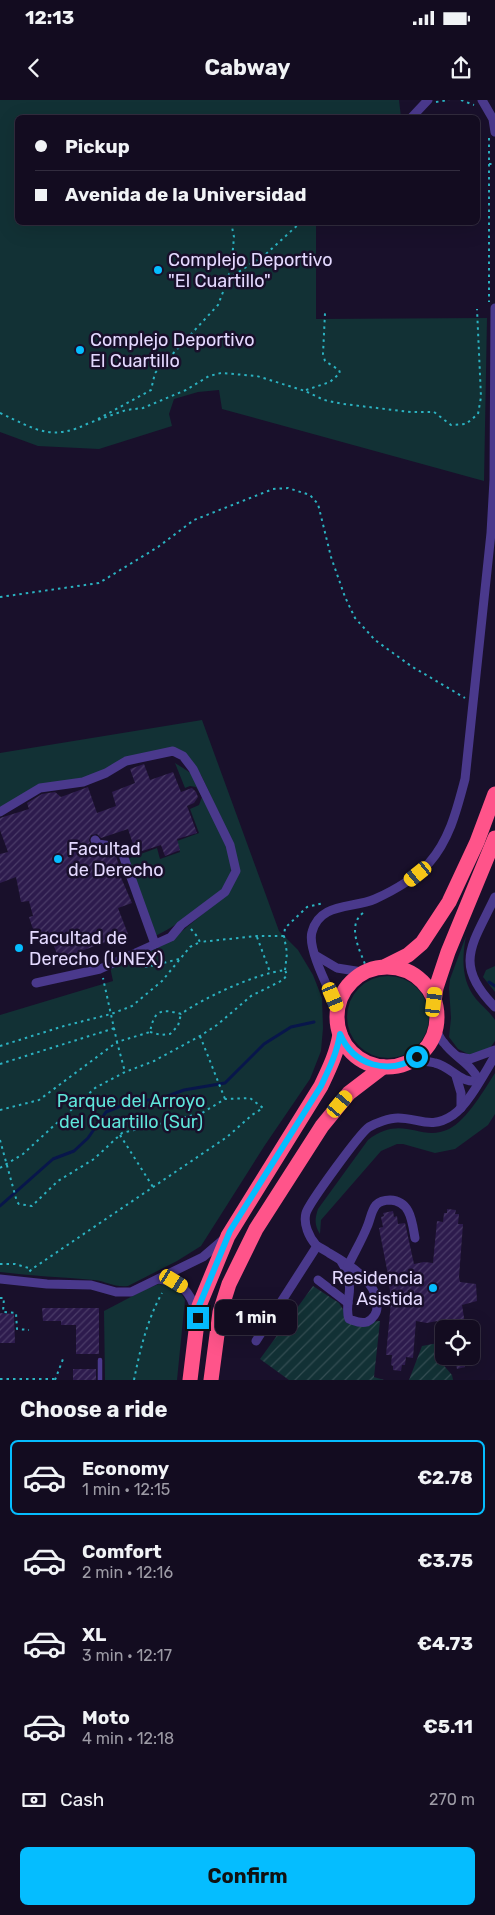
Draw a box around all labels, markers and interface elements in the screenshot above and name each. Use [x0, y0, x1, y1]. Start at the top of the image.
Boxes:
text: 12:13 [25, 6, 74, 29]
icon: back [20, 54, 48, 82]
text: Cabway [205, 54, 290, 81]
icon: share [447, 54, 475, 82]
text: Pickup [65, 135, 130, 158]
text: Avenida de la Universidad [65, 183, 306, 206]
place label: Complejo Deportivo "El Cuartillo" [168, 249, 333, 292]
marker: Complejo Deportivo "El Cuartillo" [152, 264, 164, 276]
place label: Complejo Deportivo El Cuartillo [90, 329, 255, 372]
marker: Complejo Deportivo El Cuartillo [74, 344, 86, 356]
place label: Facultad de Derecho [68, 838, 164, 881]
marker: Facultad de Derecho [52, 853, 64, 865]
car [401, 859, 434, 889]
place label: Facultad de Derecho (UNEX) [29, 927, 163, 970]
marker: Facultad de Derecho (UNEX) [13, 942, 25, 954]
car [320, 980, 345, 1014]
car [424, 986, 443, 1018]
route start [406, 1046, 428, 1068]
car [324, 1088, 355, 1120]
park label: Parque del Arroyo del Cuartillo (Sur) [57, 1090, 205, 1133]
car [157, 1267, 190, 1295]
place label: Residencia Asistida [332, 1267, 423, 1310]
marker: Residencia Asistida [427, 1282, 439, 1294]
callout: 1 min [216, 1300, 298, 1336]
route end [187, 1307, 209, 1329]
text: 1 min [236, 1308, 276, 1327]
map controls [435, 1320, 480, 1365]
button: locate [435, 1320, 480, 1365]
text: Choose a ride [20, 1396, 167, 1423]
icon: car [22, 1455, 67, 1500]
text: Economy [82, 1457, 169, 1480]
text: €2.78 [417, 1466, 473, 1489]
text: 1 min · 12:15 [82, 1480, 170, 1499]
icon: car [22, 1538, 67, 1583]
text: Comfort [82, 1540, 162, 1563]
text: €3.75 [418, 1549, 473, 1572]
text: 2 min · 12:16 [82, 1563, 173, 1582]
icon: car [22, 1621, 67, 1666]
text: XL [82, 1623, 106, 1646]
text: €4.73 [417, 1632, 473, 1655]
text: 3 min · 12:17 [82, 1646, 172, 1665]
icon: car [22, 1704, 67, 1749]
text: Moto [82, 1706, 130, 1729]
text: €5.11 [423, 1715, 473, 1738]
text: 4 min · 12:18 [82, 1729, 174, 1748]
icon: cash [20, 1786, 48, 1814]
text: Cash [60, 1788, 104, 1811]
text: 270 m [429, 1790, 475, 1809]
button: Confirm [20, 1847, 475, 1905]

